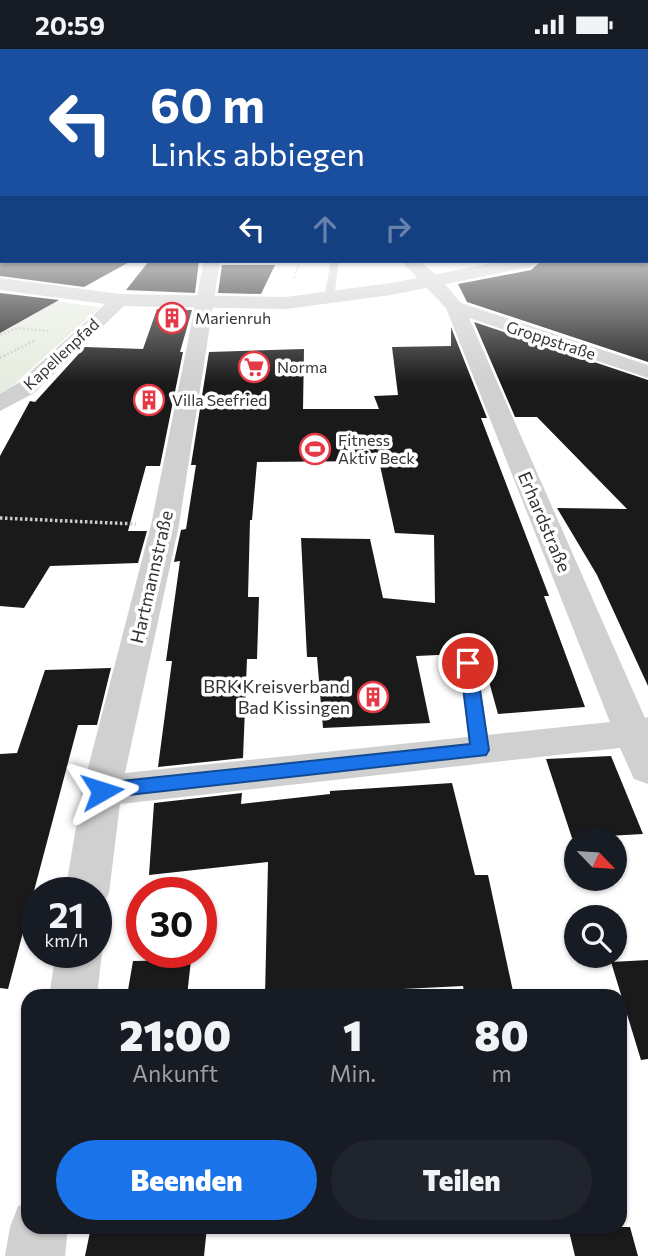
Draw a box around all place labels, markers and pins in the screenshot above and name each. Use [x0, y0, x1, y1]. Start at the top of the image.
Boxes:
building icon: Marienruh [155, 301, 189, 335]
place label: Marienruh [195, 308, 271, 327]
supermarket icon: Norma [237, 350, 271, 384]
place label: Norma [277, 357, 327, 376]
building icon: Villa Seefried [132, 383, 166, 417]
place label: Villa Seefried [172, 390, 267, 409]
place label: Fitness Aktiv Beck [338, 430, 415, 467]
sports icon: Fitness Aktiv Beck [298, 432, 332, 466]
pin [438, 633, 498, 693]
place label: BRK Kreisverband Bad Kissingen [203, 675, 350, 718]
building icon: BRK Kreisverband Bad Kissingen [356, 680, 390, 714]

